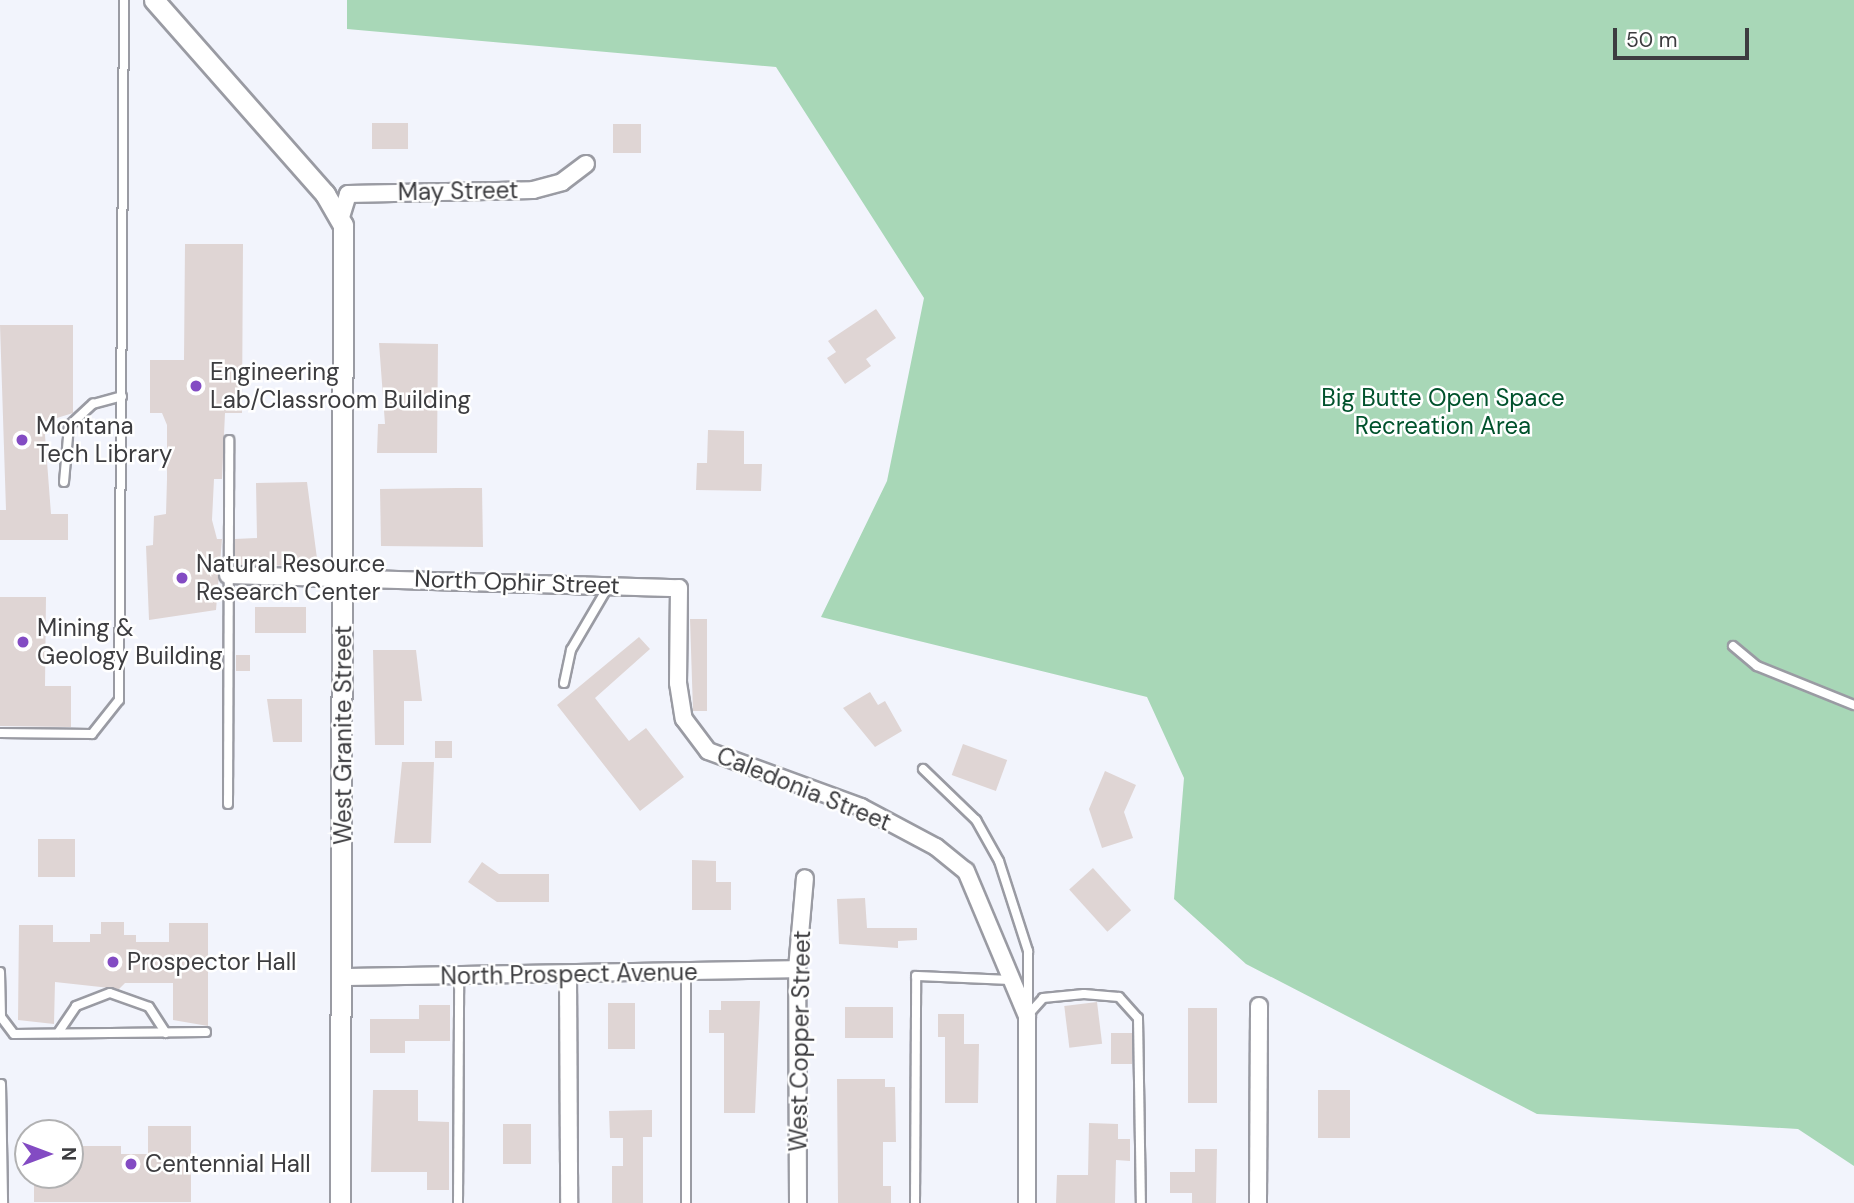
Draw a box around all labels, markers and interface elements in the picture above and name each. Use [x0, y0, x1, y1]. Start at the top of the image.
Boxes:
scale bar [1616, 14, 1752, 58]
text: 50 m [1626, 26, 1677, 54]
street label: May Street [397, 176, 519, 206]
place label: Engineering Lab/Classroom Building [210, 358, 471, 414]
marker: Engineering Lab/Classroom Building [188, 378, 204, 394]
park label: Big Butte Open Space Recreation Area [1321, 384, 1565, 440]
place label: Montana Tech Library [36, 412, 172, 468]
marker: Montana Tech Library [14, 432, 30, 448]
place label: Natural Resource Research Center [196, 550, 385, 606]
street label: North Ophir Street [414, 564, 620, 600]
marker: Natural Resource Research Center [174, 570, 190, 586]
place label: Mining & Geology Building [37, 614, 223, 670]
street label: West Granite Street [329, 625, 357, 845]
marker: Mining & Geology Building [15, 634, 31, 650]
street label: Caledonia Street [713, 741, 895, 837]
street label: West Copper Street [784, 930, 816, 1152]
place label: Prospector Hall [127, 948, 296, 976]
marker: Prospector Hall [105, 954, 121, 970]
street label: North Prospect Avenue [440, 957, 698, 991]
north arrow [14, 1119, 84, 1189]
text: N [56, 1147, 81, 1161]
place label: Centennial Hall [145, 1150, 311, 1178]
marker: Centennial Hall [123, 1156, 139, 1172]

